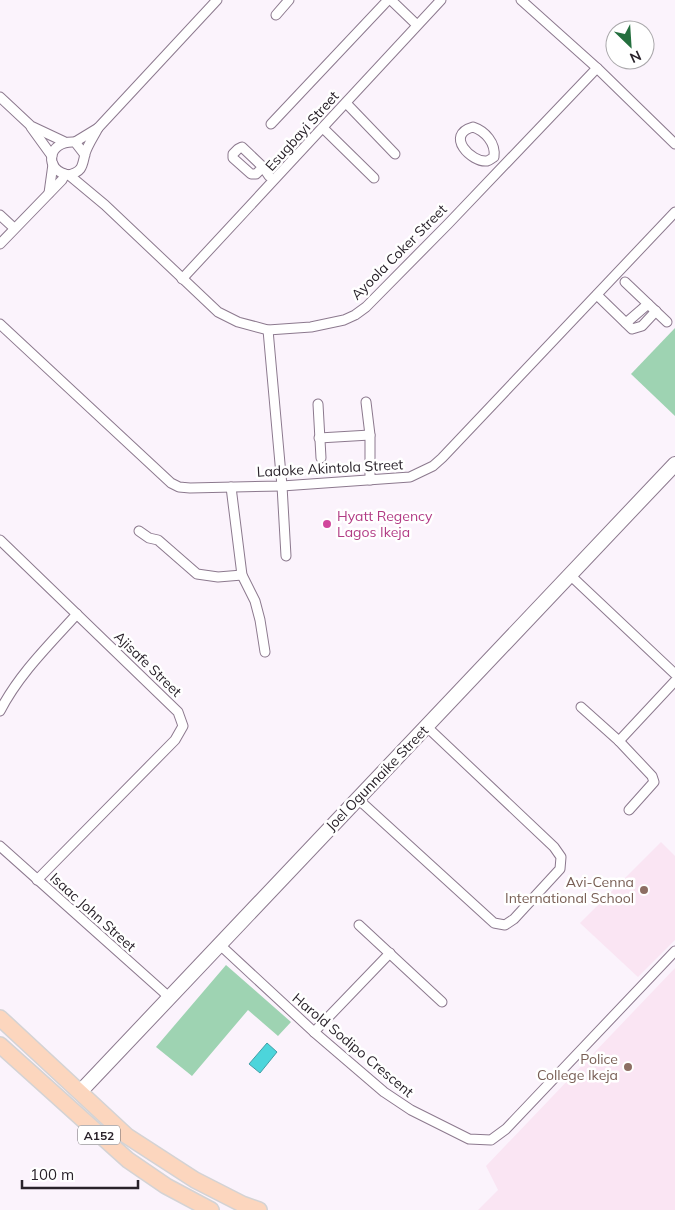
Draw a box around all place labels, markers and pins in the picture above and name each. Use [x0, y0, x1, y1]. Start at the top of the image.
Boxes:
place label: Hyatt Regency Lagos Ikeja [337, 507, 433, 541]
marker: Hyatt Regency Lagos Ikeja [321, 518, 333, 530]
place label: Avi-Cenna International School [505, 873, 634, 907]
marker: Avi-Cenna International School [638, 884, 650, 896]
place label: Police College Ikeja [537, 1050, 618, 1084]
marker: Police College Ikeja [622, 1061, 634, 1073]

